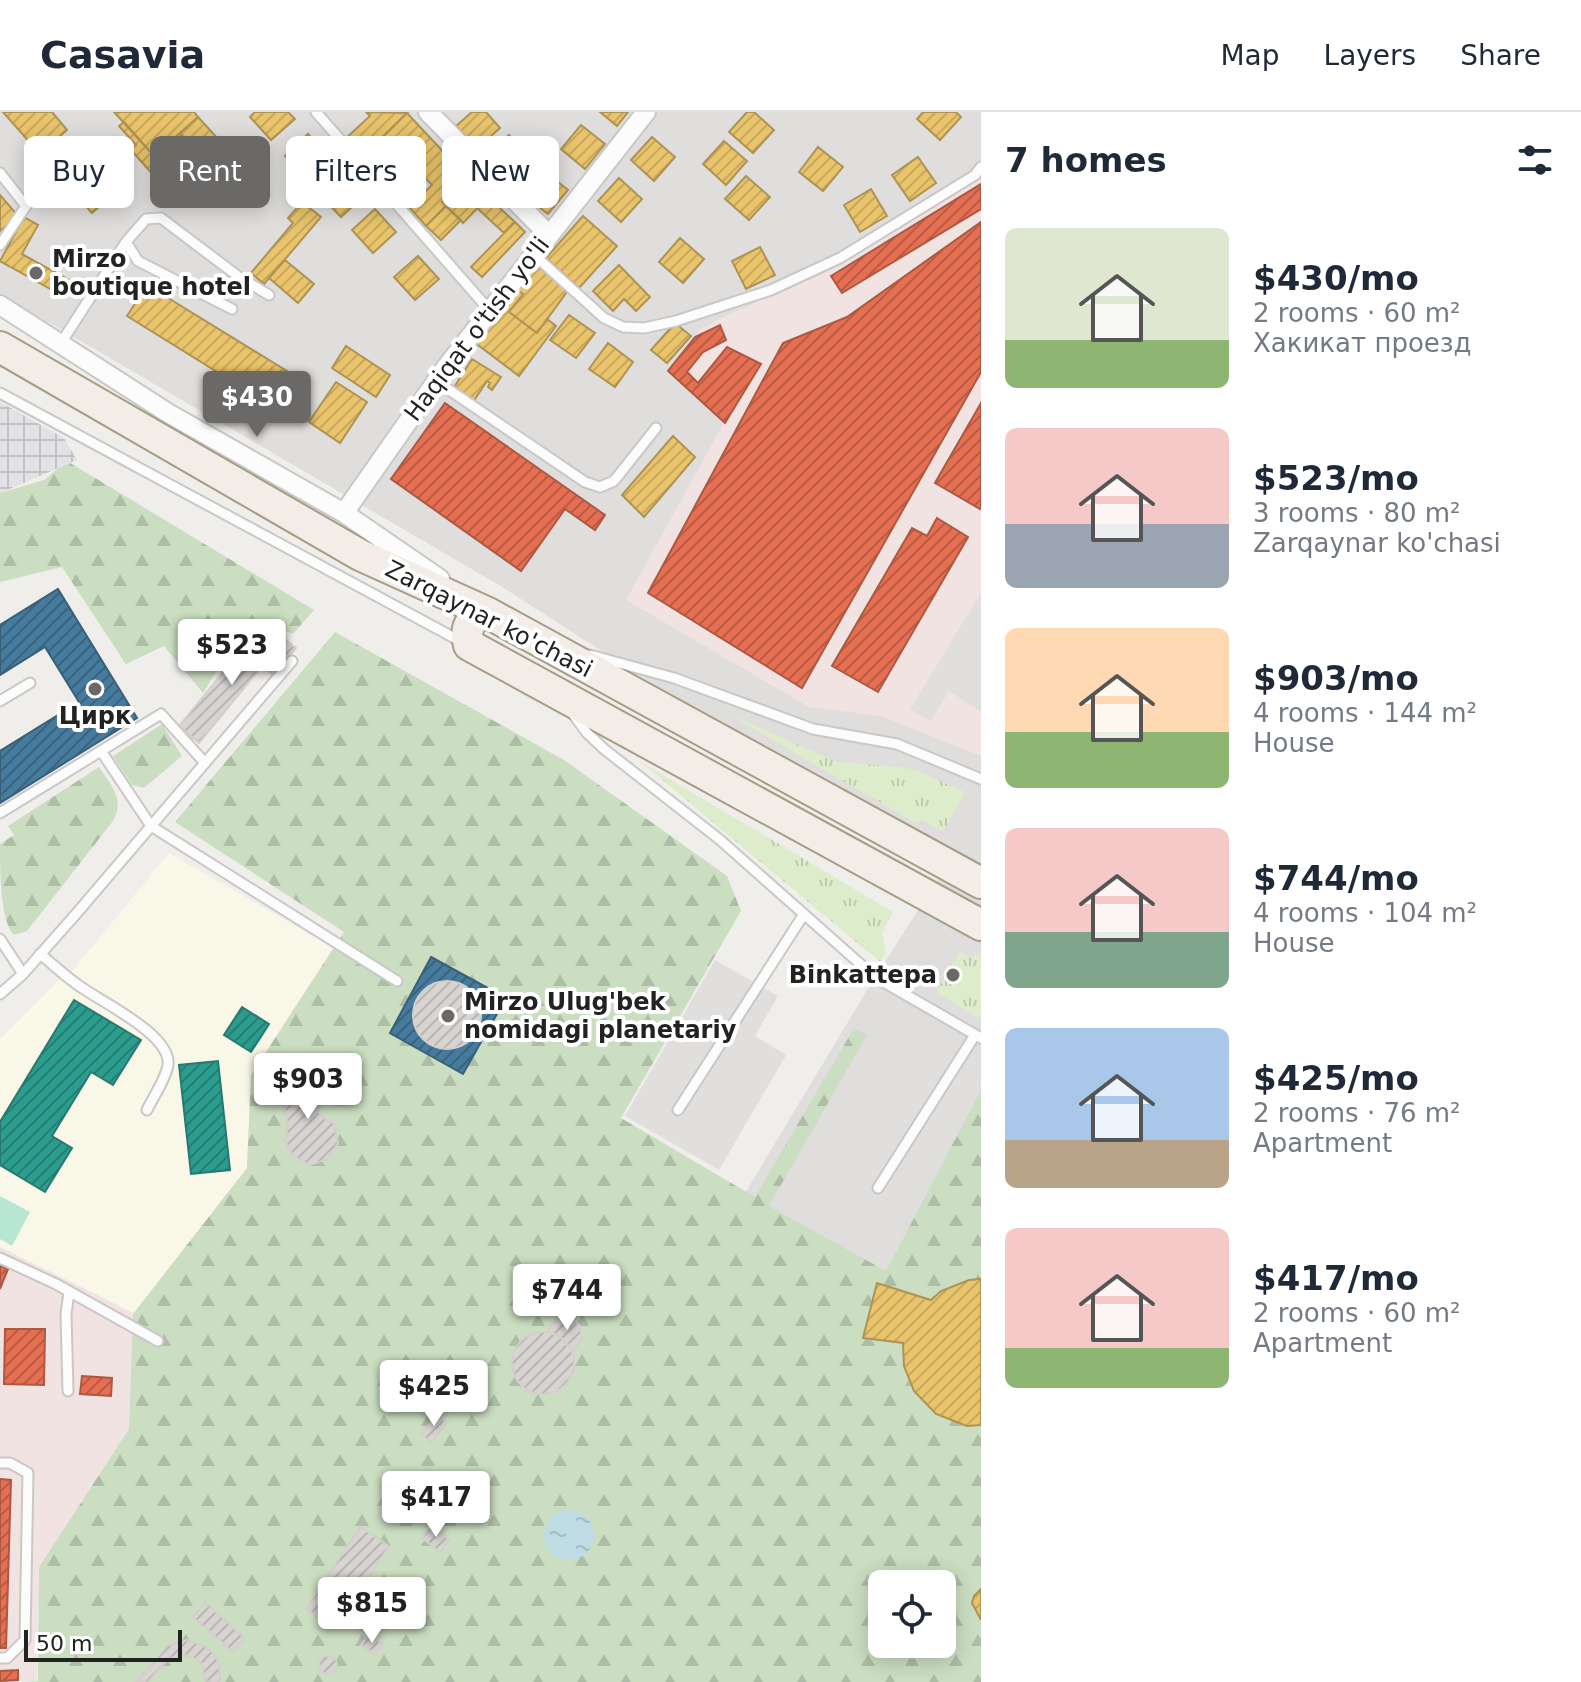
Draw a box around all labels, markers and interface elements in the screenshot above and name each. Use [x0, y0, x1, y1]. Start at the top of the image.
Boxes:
text: Casavia [40, 33, 205, 77]
text: Map [1220, 39, 1280, 72]
text: Layers [1324, 39, 1416, 72]
text: Share [1460, 39, 1541, 72]
chip: Buy [24, 136, 134, 208]
chip: Rent [150, 136, 270, 208]
chip: Filters [286, 136, 426, 208]
chip: New [442, 136, 559, 208]
icon: filters [1513, 138, 1557, 182]
text: 7 homes [1005, 140, 1167, 180]
street label: Haqiqat o'tish yo'li [399, 231, 555, 427]
place label: Mirzo boutique hotel [52, 245, 251, 301]
text: $430/mo [1253, 258, 1419, 298]
icon: home [1069, 260, 1165, 356]
marker: Mirzo boutique hotel [27, 264, 45, 282]
text: 2 rooms · 60 m² [1253, 298, 1461, 328]
text: Хакикат проезд [1253, 328, 1472, 358]
pin: $430 [210, 371, 304, 439]
text: $430 [221, 382, 293, 412]
text: $523/mo [1253, 458, 1419, 498]
icon: home [1069, 460, 1165, 556]
text: 3 rooms · 80 m² [1253, 498, 1461, 528]
text: Zarqaynar ko'chasi [1253, 528, 1501, 558]
street label: Zarqaynar ko'chasi [381, 555, 597, 683]
pin: $523 [185, 619, 279, 687]
text: $523 [196, 630, 268, 660]
text: $903/mo [1253, 658, 1419, 698]
icon: home [1069, 660, 1165, 756]
marker: Цирк [86, 680, 104, 698]
text: 4 rooms · 144 m² [1253, 698, 1477, 728]
place label: Цирк [59, 702, 131, 730]
text: House [1253, 728, 1334, 758]
text: $744/mo [1253, 858, 1419, 898]
icon: home [1069, 860, 1165, 956]
text: 4 rooms · 104 m² [1253, 898, 1477, 928]
text: House [1253, 928, 1334, 958]
place label: Binkattepa [789, 961, 937, 989]
marker: Binkattepa [944, 966, 962, 984]
place label: Mirzo Ulug'bek nomidagi planetariy [464, 988, 737, 1044]
marker: Mirzo Ulug'bek nomidagi planetariy [439, 1007, 457, 1025]
pin: $903 [261, 1053, 355, 1121]
text: $425/mo [1253, 1058, 1419, 1098]
icon: home [1069, 1060, 1165, 1156]
text: $903 [272, 1064, 344, 1094]
text: 2 rooms · 76 m² [1253, 1098, 1461, 1128]
text: Apartment [1253, 1128, 1392, 1158]
text: $417/mo [1253, 1258, 1419, 1298]
icon: home [1069, 1260, 1165, 1356]
pin: $744 [520, 1264, 614, 1332]
text: $744 [531, 1275, 603, 1305]
text: 2 rooms · 60 m² [1253, 1298, 1461, 1328]
text: Apartment [1253, 1328, 1392, 1358]
pin: $425 [387, 1360, 481, 1428]
text: $425 [398, 1371, 470, 1401]
pin: $417 [389, 1471, 483, 1539]
text: $417 [400, 1482, 472, 1512]
map controls [868, 1570, 956, 1658]
button: locate [868, 1570, 956, 1658]
pin: $815 [325, 1577, 419, 1645]
text: $815 [336, 1588, 408, 1618]
scale bar [24, 1626, 182, 1662]
text: 50 m [36, 1631, 92, 1656]

